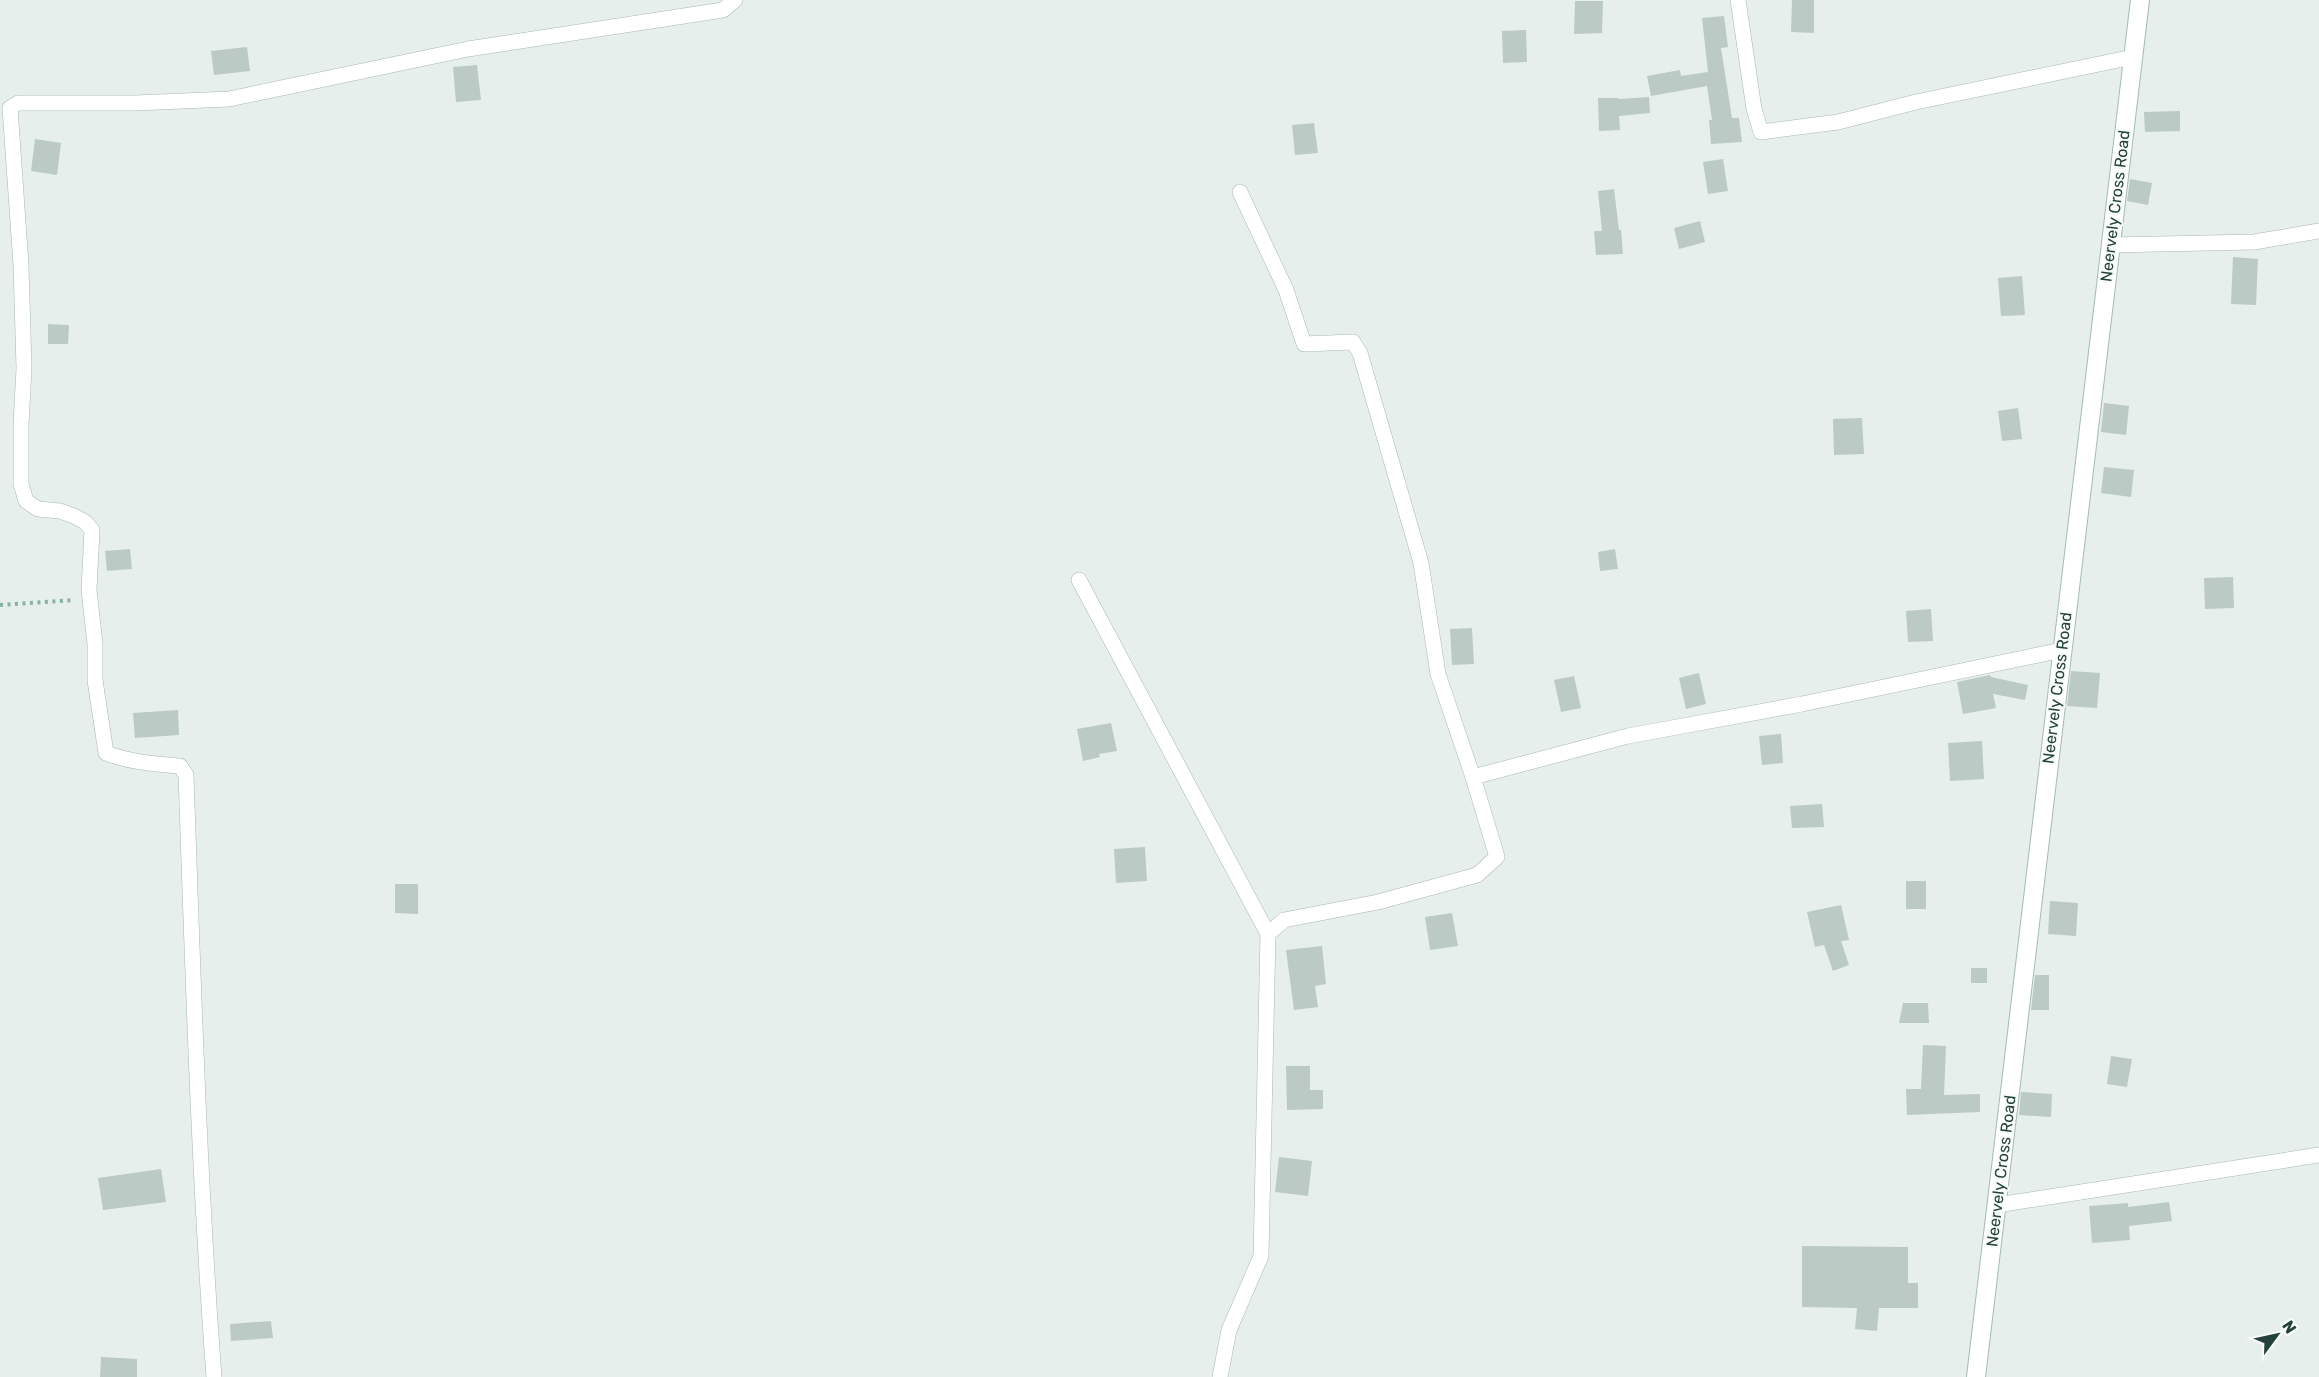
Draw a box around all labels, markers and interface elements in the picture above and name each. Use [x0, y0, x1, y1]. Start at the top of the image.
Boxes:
street label: Neervely Cross Road [2096, 129, 2134, 283]
street label: Neervely Cross Road [2038, 611, 2076, 765]
street label: Neervely Cross Road [1982, 1094, 2020, 1248]
north arrow [2247, 1305, 2307, 1365]
text: N [2278, 1317, 2300, 1337]

